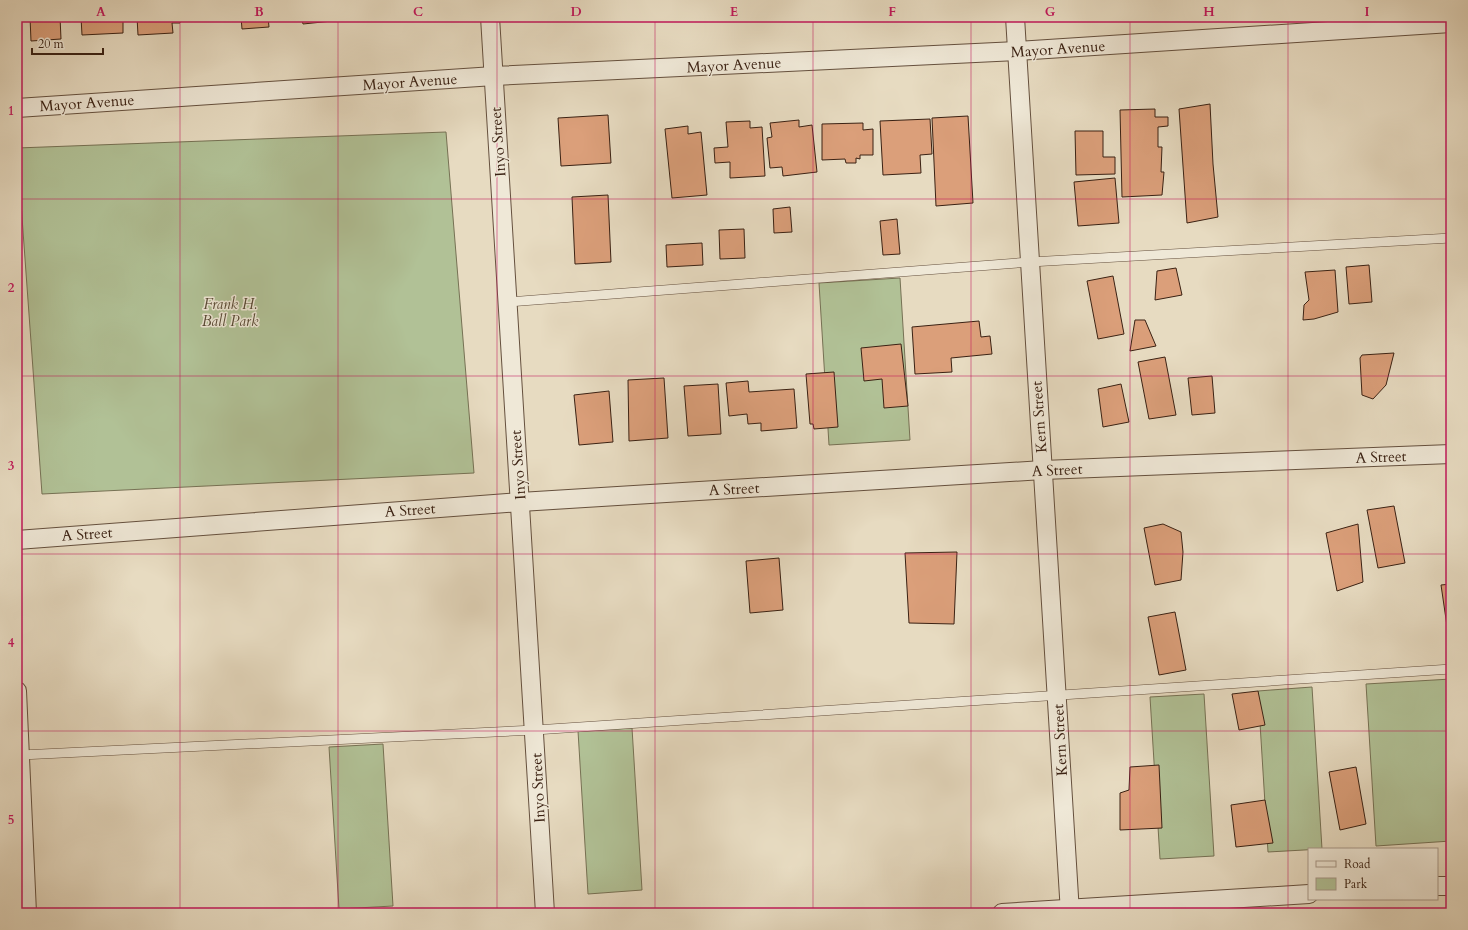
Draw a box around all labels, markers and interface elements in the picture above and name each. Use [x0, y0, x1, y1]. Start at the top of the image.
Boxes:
text: A [96, 3, 106, 21]
text: B [254, 3, 264, 21]
text: C [413, 3, 423, 21]
text: D [570, 3, 582, 21]
text: E [730, 3, 738, 21]
text: F [888, 3, 896, 21]
text: G [1045, 3, 1056, 21]
text: H [1203, 3, 1215, 21]
text: I [1364, 3, 1370, 21]
scale bar [32, 30, 103, 56]
text: 20 m [38, 36, 65, 52]
street label: Mayor Avenue [1010, 36, 1106, 62]
street label: Mayor Avenue [686, 53, 782, 77]
street label: Mayor Avenue [362, 69, 458, 95]
street label: Mayor Avenue [39, 90, 135, 116]
text: 1 [8, 102, 14, 120]
street label: Inyo Street [486, 106, 510, 178]
text: 2 [8, 279, 15, 297]
park label: Frank H. Ball Park [202, 294, 259, 331]
street label: Kern Street [1026, 380, 1051, 454]
street label: Inyo Street [506, 429, 530, 501]
street label: A Street [1355, 446, 1407, 468]
text: 3 [8, 457, 15, 475]
street label: A Street [1031, 459, 1083, 481]
street label: A Street [708, 478, 760, 500]
street label: A Street [384, 498, 436, 522]
street label: A Street [61, 522, 113, 546]
text: 4 [8, 634, 15, 652]
street label: Kern Street [1048, 703, 1072, 777]
street label: Inyo Street [526, 752, 550, 823]
text: 5 [8, 811, 14, 829]
legend [1308, 848, 1438, 900]
text: Road [1344, 856, 1371, 872]
text: Park [1344, 876, 1368, 892]

